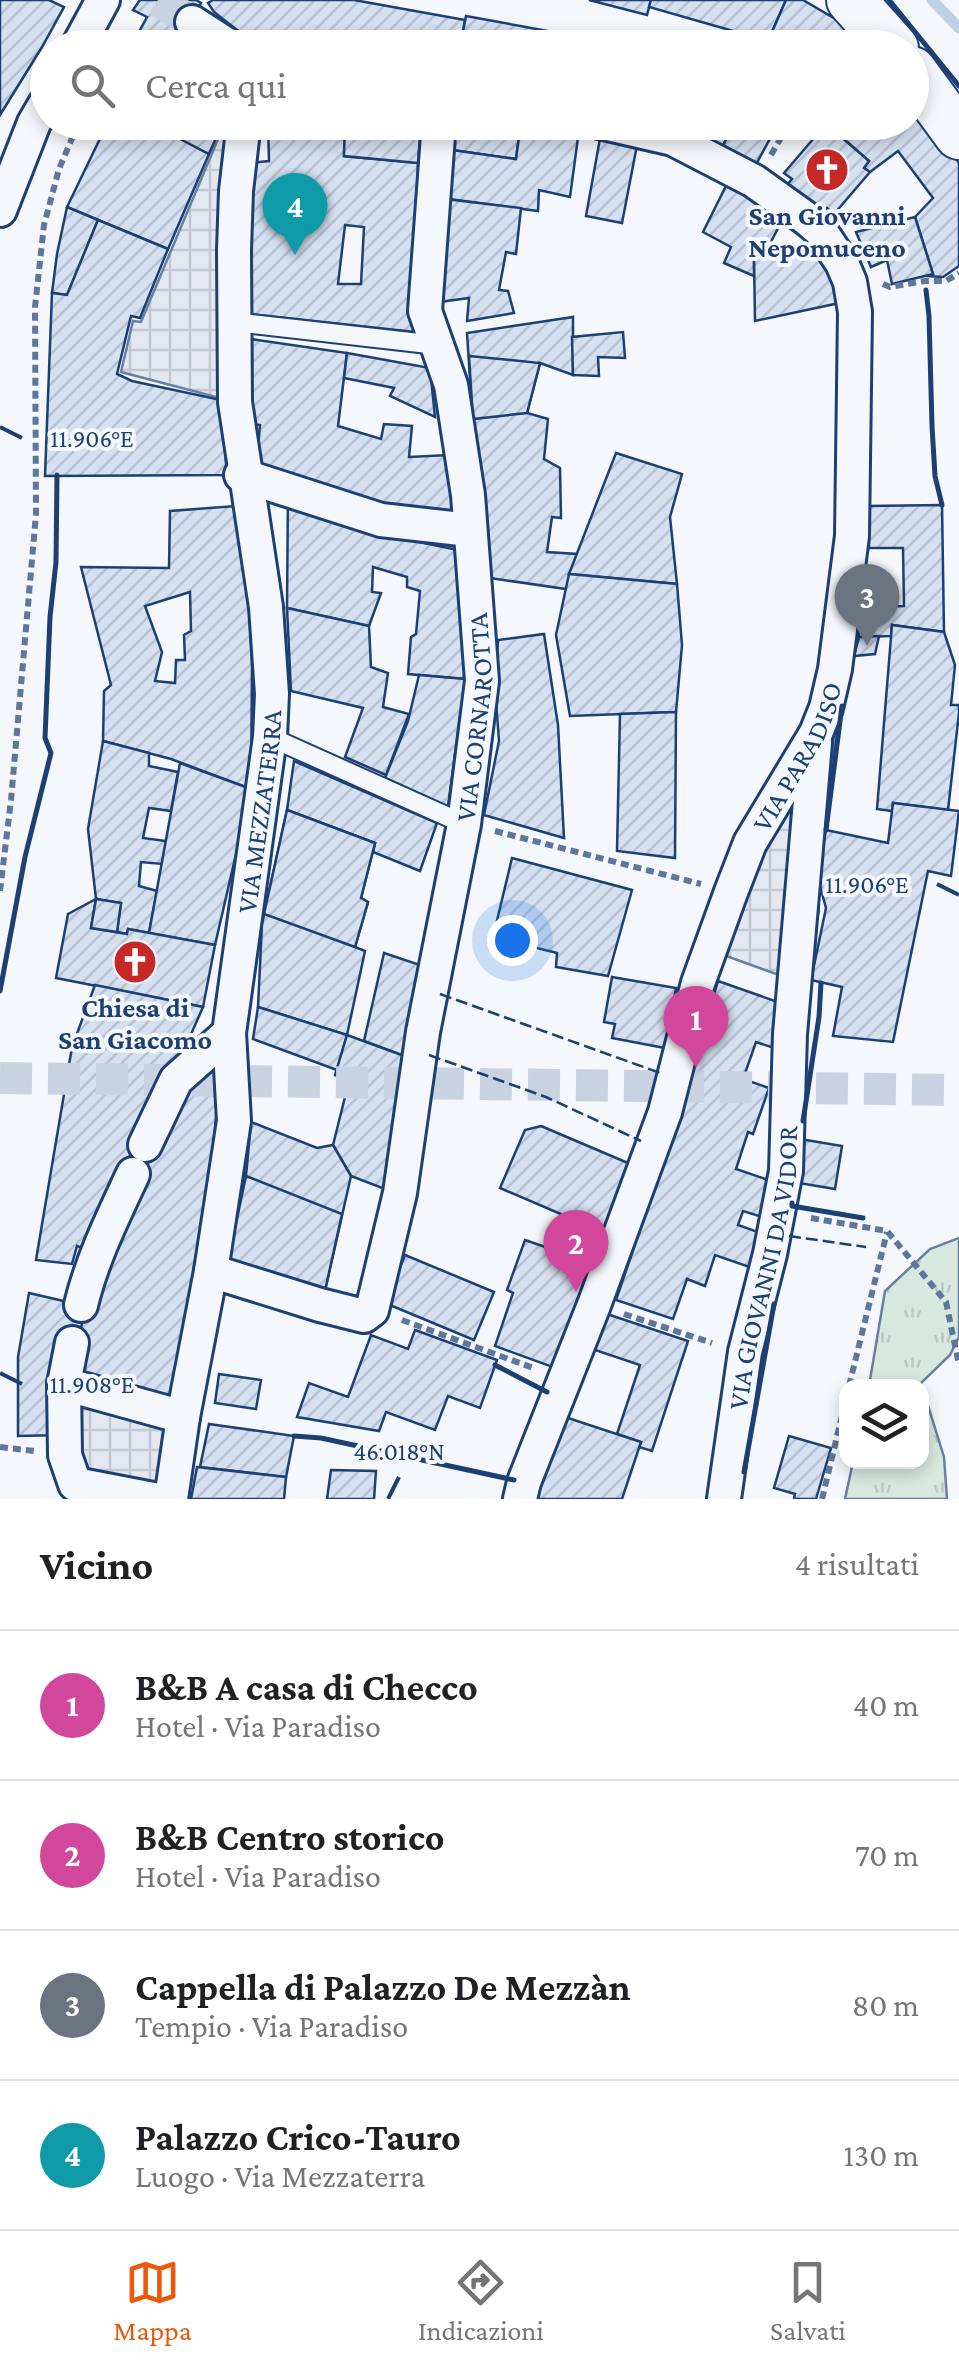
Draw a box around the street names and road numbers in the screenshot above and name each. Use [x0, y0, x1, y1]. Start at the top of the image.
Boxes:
street label: VIA CORNAROTTA [449, 612, 498, 823]
street label: VIA PARADISO [745, 679, 847, 837]
street label: VIA MEZZATERRA [230, 709, 287, 915]
street label: VIA GIOVANNI DA VIDOR [721, 1125, 803, 1411]

